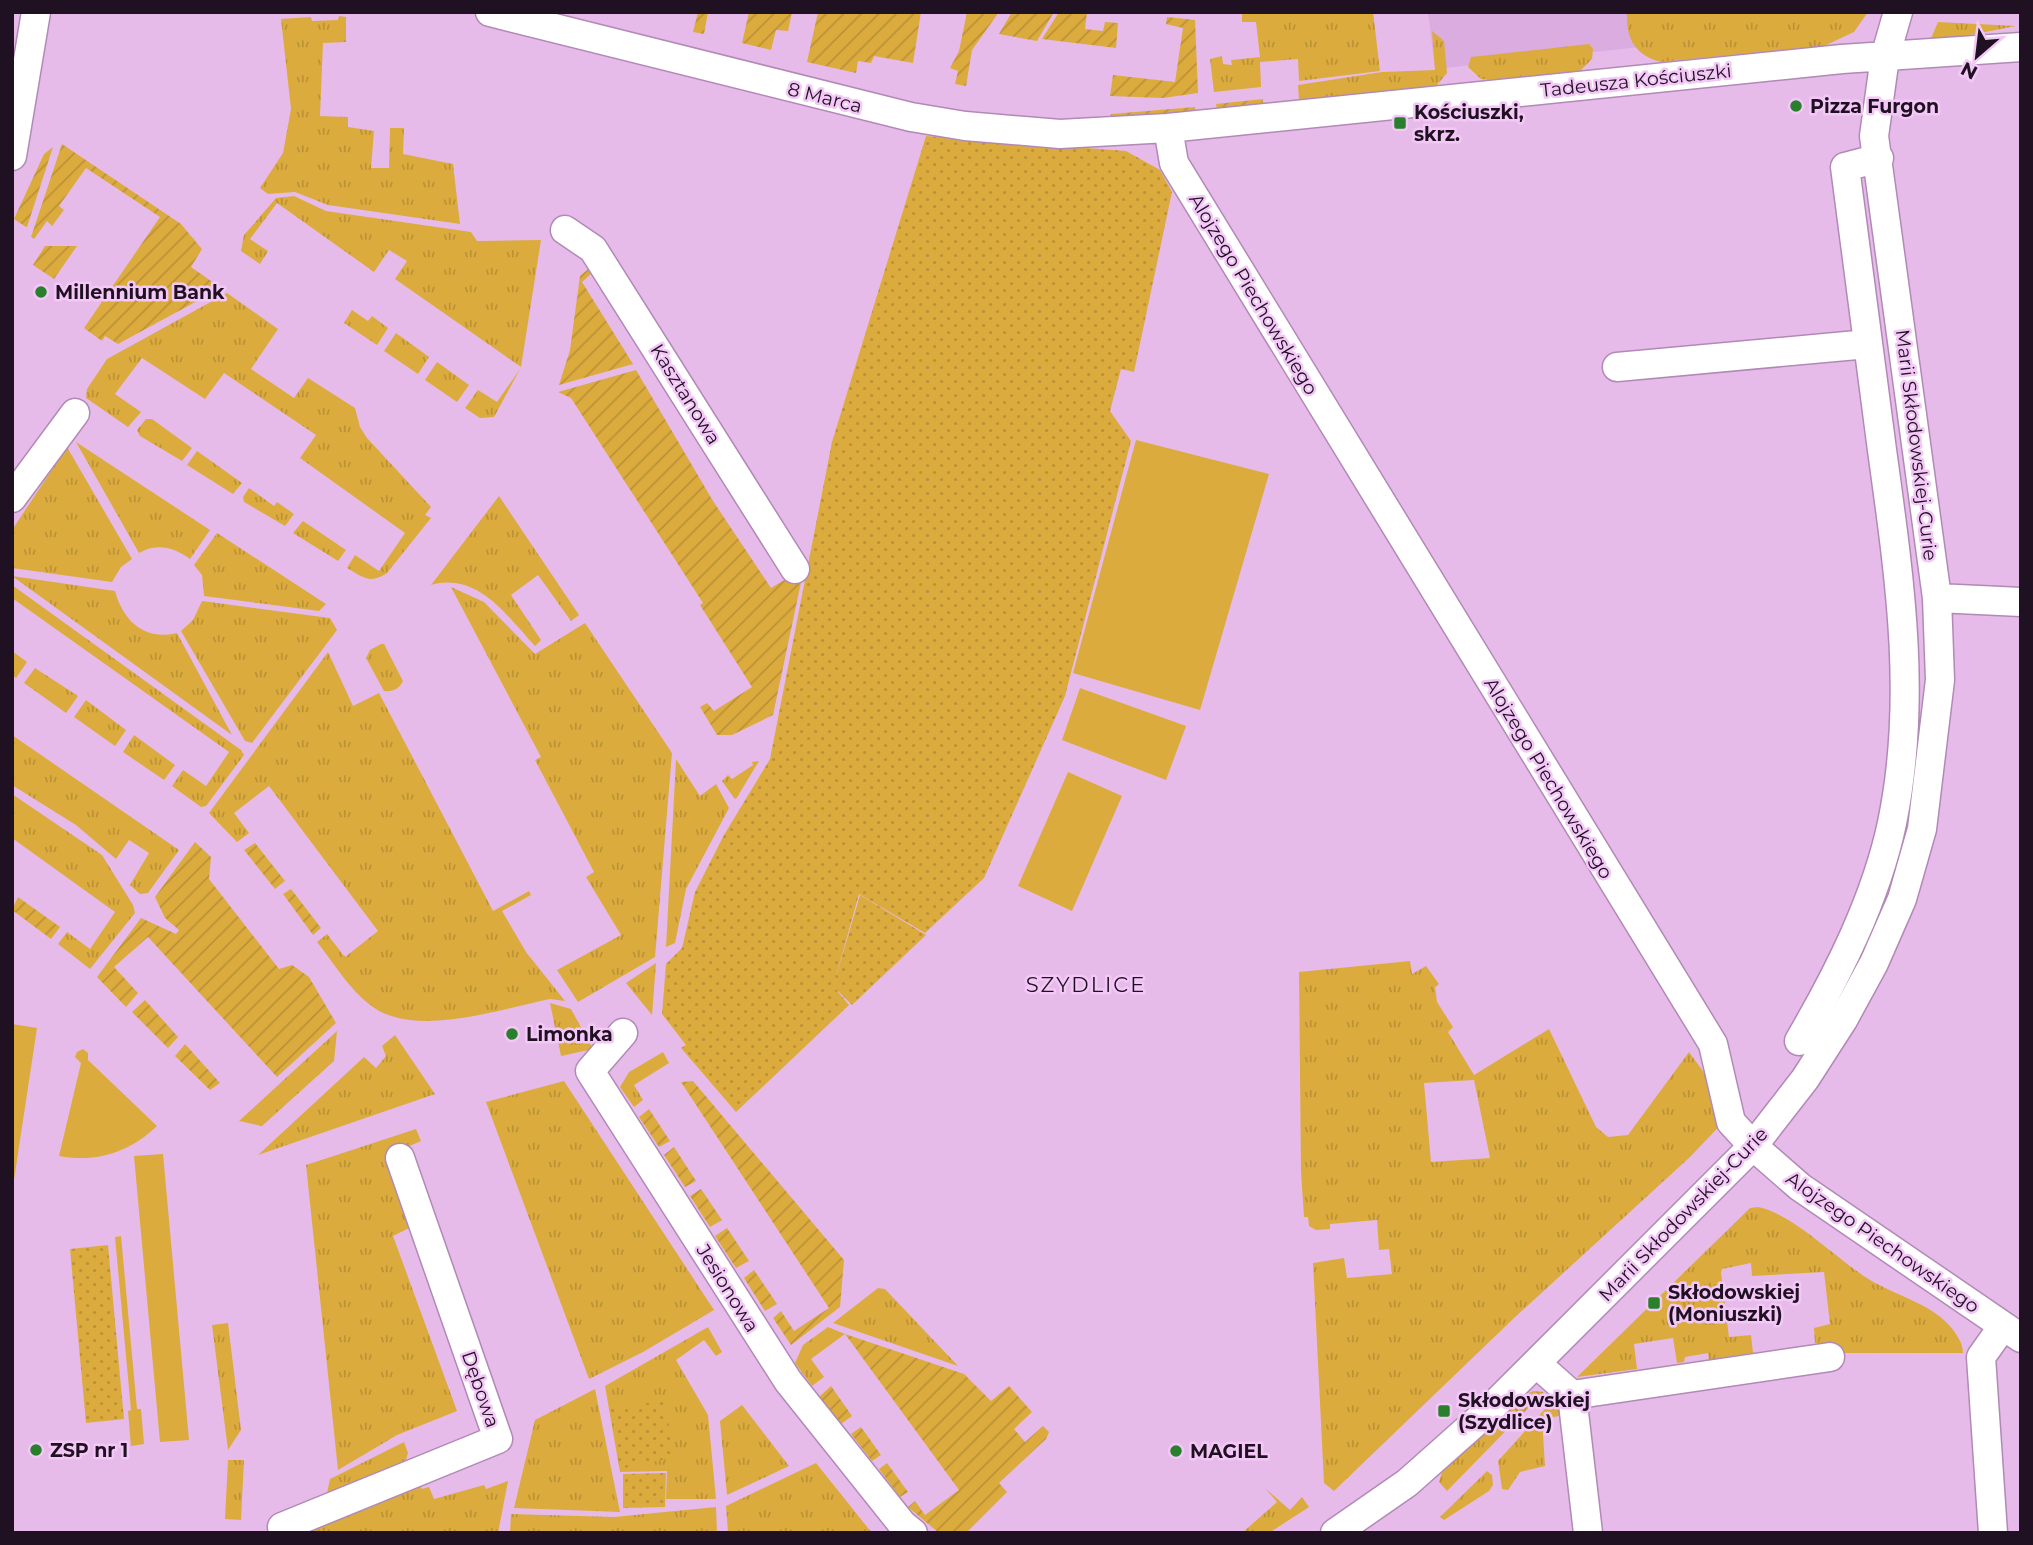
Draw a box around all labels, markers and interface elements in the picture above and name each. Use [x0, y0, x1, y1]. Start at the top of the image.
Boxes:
north arrow [1942, 21, 2012, 91]
text: N [1957, 57, 1981, 84]
street label: Tadeusza Kościuszki [1539, 59, 1733, 102]
street label: 8 Marca [785, 77, 864, 118]
place label: Pizza Furgon [1810, 95, 1939, 118]
marker: Pizza Furgon [1788, 98, 1804, 114]
place label: Kościuszki, skrz. [1414, 101, 1524, 146]
marker: Kościuszki, skrz. [1392, 115, 1408, 131]
street label: Alojzego Piechowskiego [1184, 189, 1323, 399]
place label: Millennium Bank [55, 281, 225, 304]
marker: Millennium Bank [33, 284, 49, 300]
street label: Marii Skłodowskiej-Curie [1891, 328, 1942, 562]
street label: Kasztanowa [646, 340, 726, 449]
street label: Alojzego Piechowskiego [1479, 673, 1618, 883]
district label: SZYDLICE [1026, 972, 1146, 997]
place label: Limonka [526, 1023, 613, 1046]
marker: Limonka [504, 1026, 520, 1042]
street label: Marii Skłodowskiej-Curie [1594, 1123, 1773, 1306]
street label: Alojzego Piechowskiego [1782, 1167, 1984, 1318]
street label: Jesionowa [691, 1239, 764, 1336]
place label: Skłodowskiej (Moniuszki) [1668, 1281, 1800, 1326]
marker: Skłodowskiej (Moniuszki) [1646, 1295, 1662, 1311]
street label: Dębowa [457, 1348, 504, 1430]
place label: Skłodowskiej (Szydlice) [1458, 1389, 1590, 1434]
marker: Skłodowskiej (Szydlice) [1436, 1403, 1452, 1419]
place label: ZSP nr 1 [50, 1439, 128, 1462]
place label: MAGIEL [1190, 1440, 1268, 1463]
marker: ZSP nr 1 [28, 1442, 44, 1458]
marker: MAGIEL [1168, 1443, 1184, 1459]

